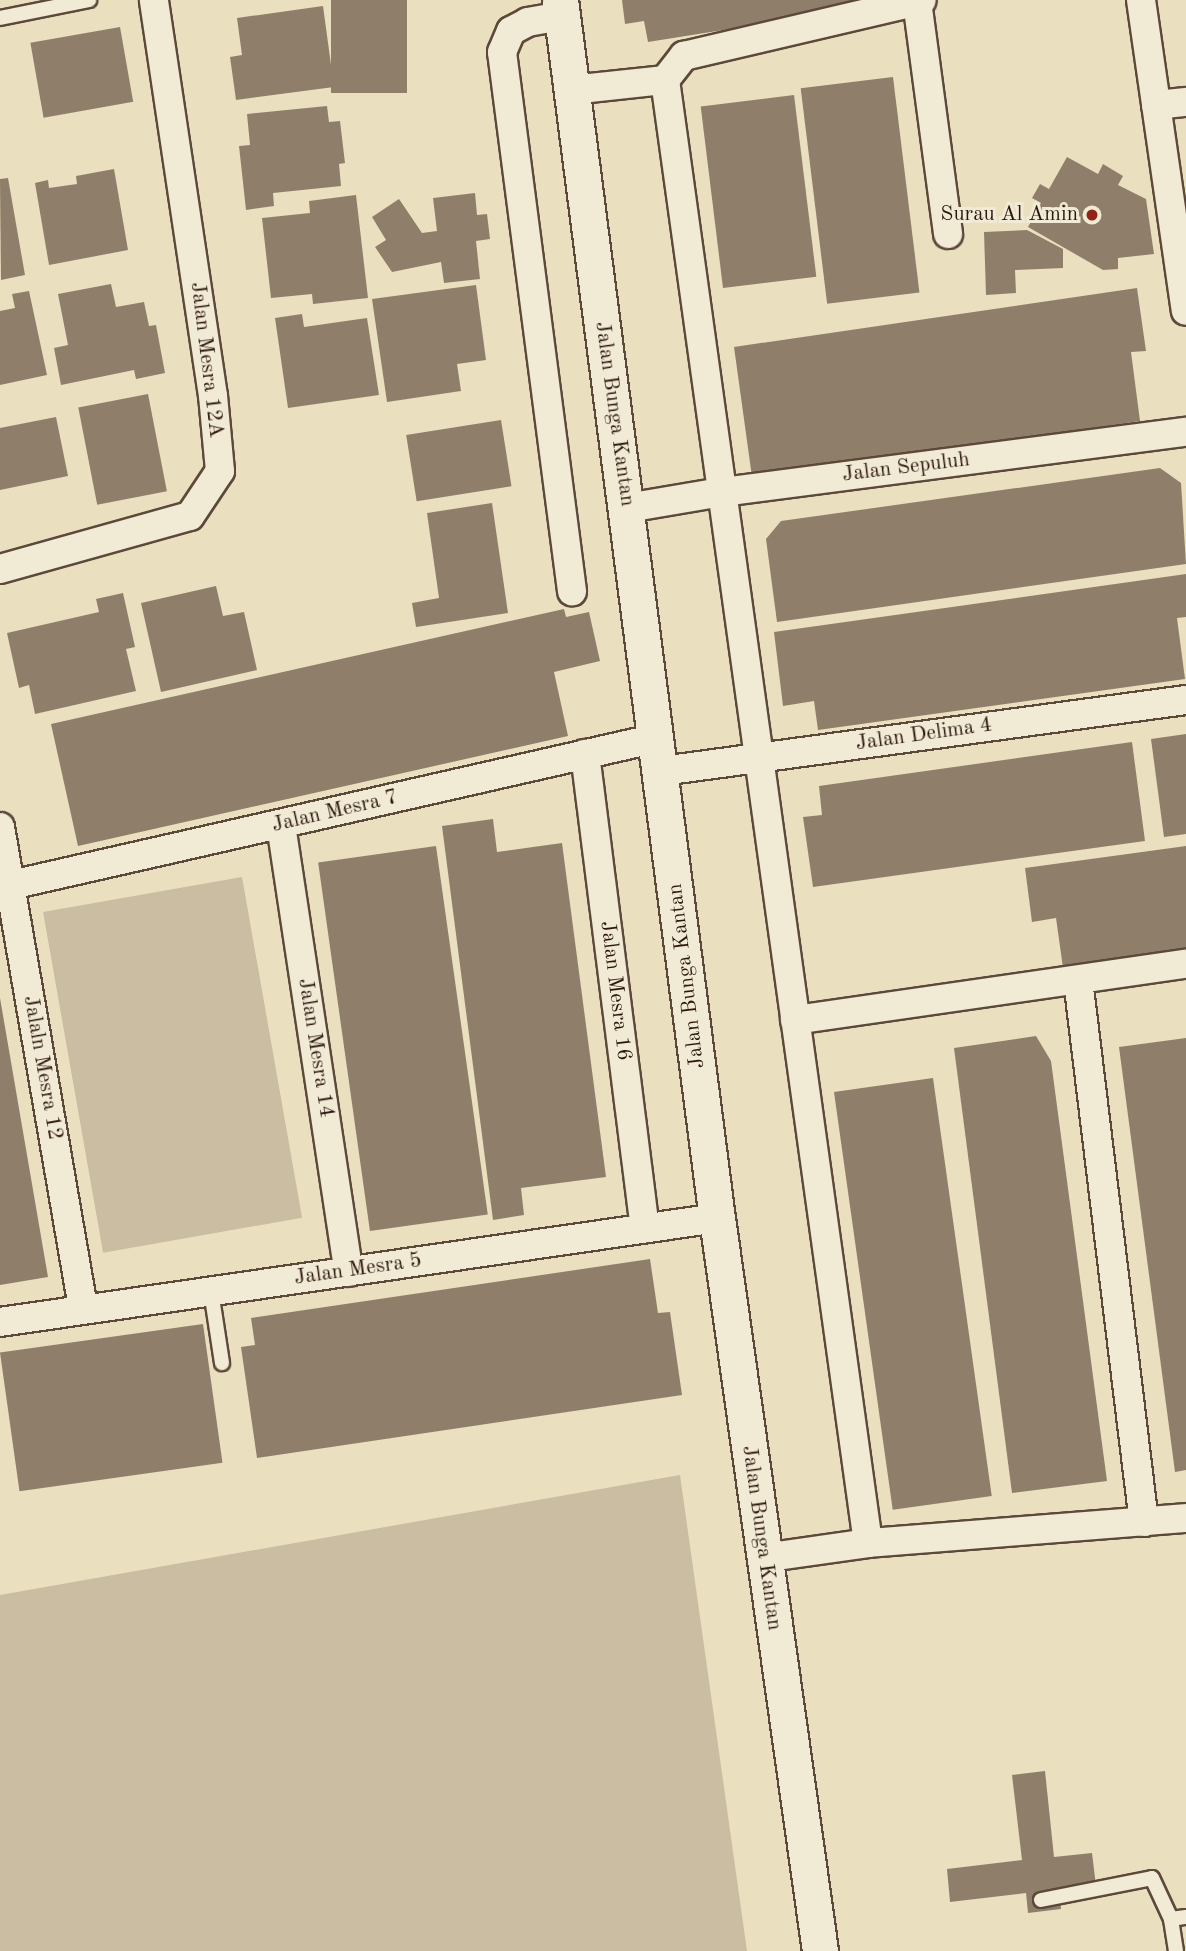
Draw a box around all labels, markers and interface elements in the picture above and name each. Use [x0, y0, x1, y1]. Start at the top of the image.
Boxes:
place label: Surau Al Amin [940, 202, 1078, 228]
marker: Surau Al Amin [1084, 207, 1100, 223]
street label: Jalan Mesra 12A [184, 281, 228, 439]
street label: Jalan Bunga Kantan [589, 320, 639, 508]
street label: Jalan Sepuluh [841, 448, 971, 488]
street label: Jalan Delima 4 [854, 713, 994, 757]
street label: Jalan Mesra 7 [270, 785, 400, 839]
street label: Jalan Bunga Kantan [663, 882, 711, 1070]
street label: Jalan Mesra 16 [594, 920, 636, 1062]
street label: Jalan Mesra 14 [292, 977, 338, 1119]
street label: Jalaln Mesra 12 [17, 994, 67, 1142]
street label: Jalan Mesra 5 [293, 1249, 423, 1291]
street label: Jalan Bunga Kantan [736, 1444, 786, 1632]

